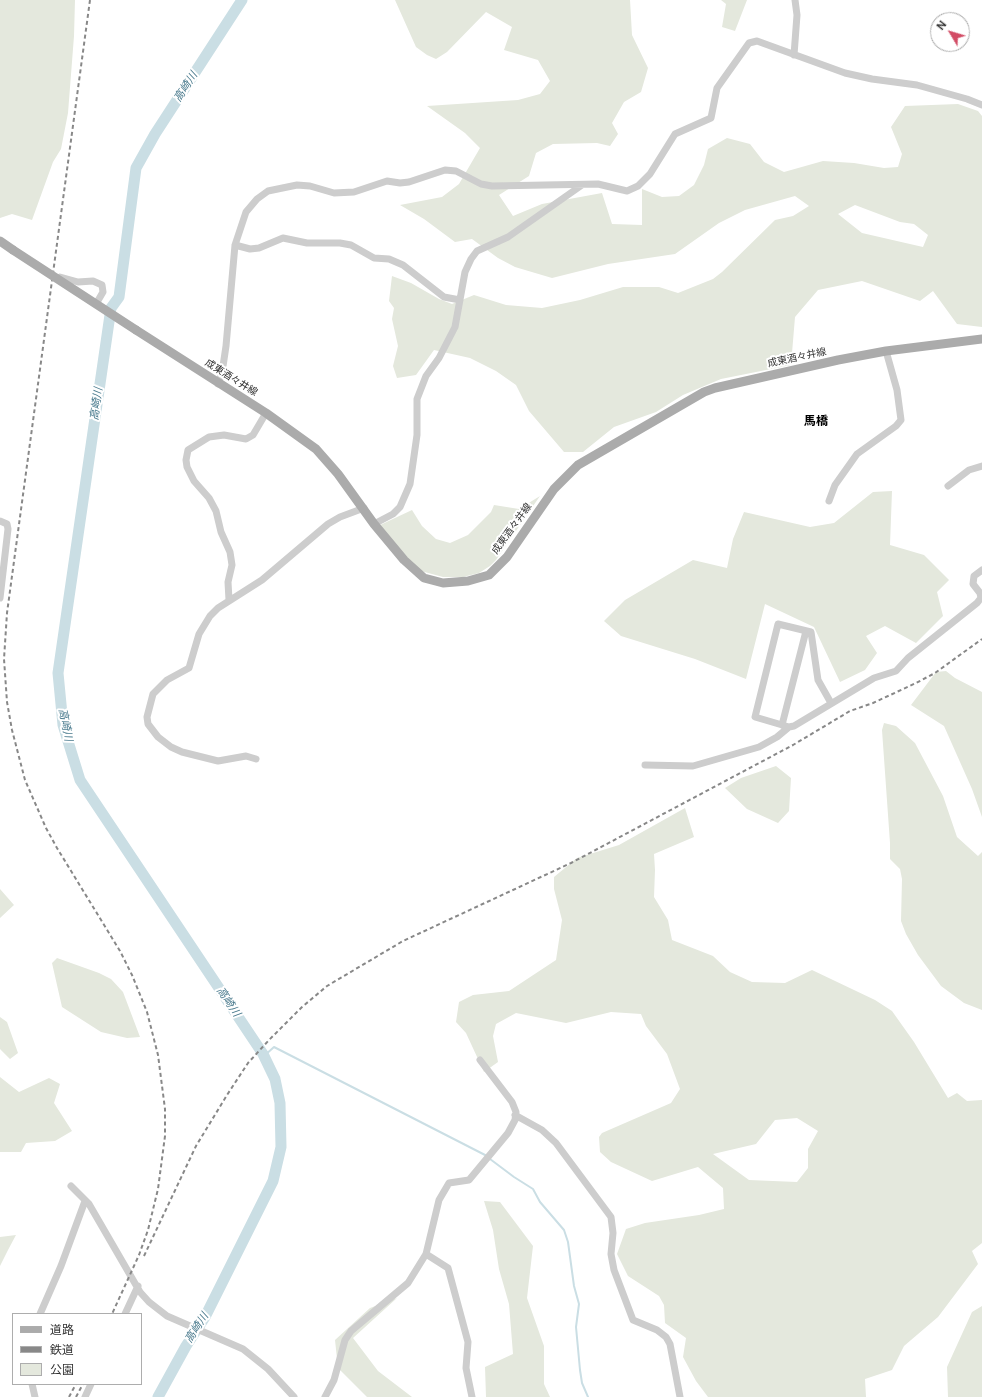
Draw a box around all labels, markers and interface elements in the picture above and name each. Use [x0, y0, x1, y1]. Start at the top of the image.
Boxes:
north arrow [930, 12, 970, 52]
text: N [933, 18, 949, 33]
water label: 高崎川 [171, 70, 201, 104]
street label: 成東酒々井線 [766, 346, 828, 370]
street label: 成東酒々井線 [202, 357, 260, 399]
water label: 高崎川 [88, 387, 106, 421]
district label: 馬橋 [804, 415, 828, 429]
street label: 成東酒々井線 [490, 501, 534, 557]
water label: 高崎川 [55, 708, 75, 742]
water label: 高崎川 [213, 985, 243, 1019]
water label: 高崎川 [182, 1311, 212, 1345]
legend [12, 1313, 142, 1385]
text: 道路 [50, 1322, 74, 1338]
text: 鉄道 [50, 1342, 74, 1358]
text: 公園 [50, 1362, 74, 1378]

